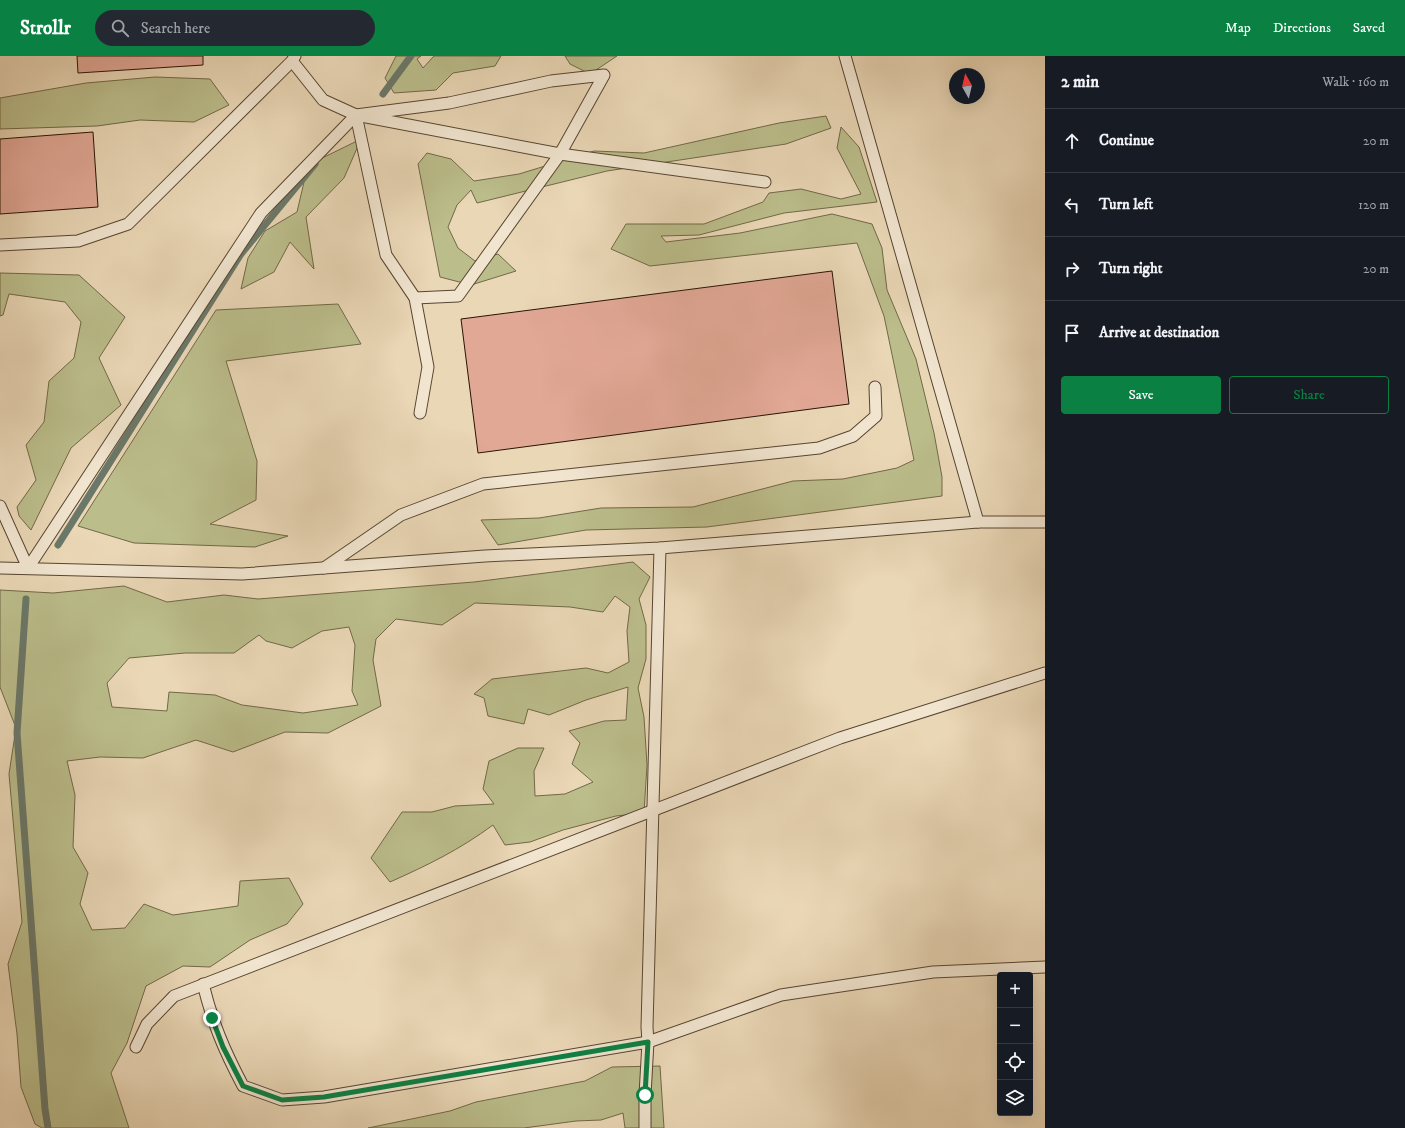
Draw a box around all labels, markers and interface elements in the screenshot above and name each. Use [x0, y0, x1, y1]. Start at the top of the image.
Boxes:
search box [95, 10, 375, 46]
text: Strollr [20, 17, 71, 40]
icon: search [109, 17, 131, 39]
text: Search here [141, 19, 210, 38]
text: Map [1225, 19, 1251, 37]
text: Directions [1273, 19, 1331, 37]
text: Saved [1353, 19, 1385, 37]
north arrow [949, 68, 985, 104]
text: 2 min [1061, 71, 1099, 93]
text: Walk · 160 m [1322, 74, 1389, 90]
icon: ahead [1061, 130, 1083, 152]
text: Continue [1099, 131, 1154, 150]
text: 20 m [1363, 133, 1389, 149]
icon: left [1061, 194, 1083, 216]
text: Turn left [1099, 195, 1153, 214]
text: 120 m [1358, 197, 1389, 213]
icon: right [1061, 258, 1083, 280]
text: Turn right [1099, 259, 1162, 278]
text: 20 m [1363, 261, 1389, 277]
icon: arrive [1061, 322, 1083, 344]
text: Arrive at destination [1099, 323, 1219, 342]
button: Save [1061, 376, 1221, 414]
button: Share [1229, 376, 1389, 414]
map controls [997, 972, 1033, 1116]
button: + [997, 972, 1033, 1008]
button: − [997, 1008, 1033, 1044]
route end [203, 1009, 221, 1027]
button: locate [997, 1044, 1033, 1080]
button: layers [997, 1080, 1033, 1116]
route start [636, 1086, 654, 1104]

